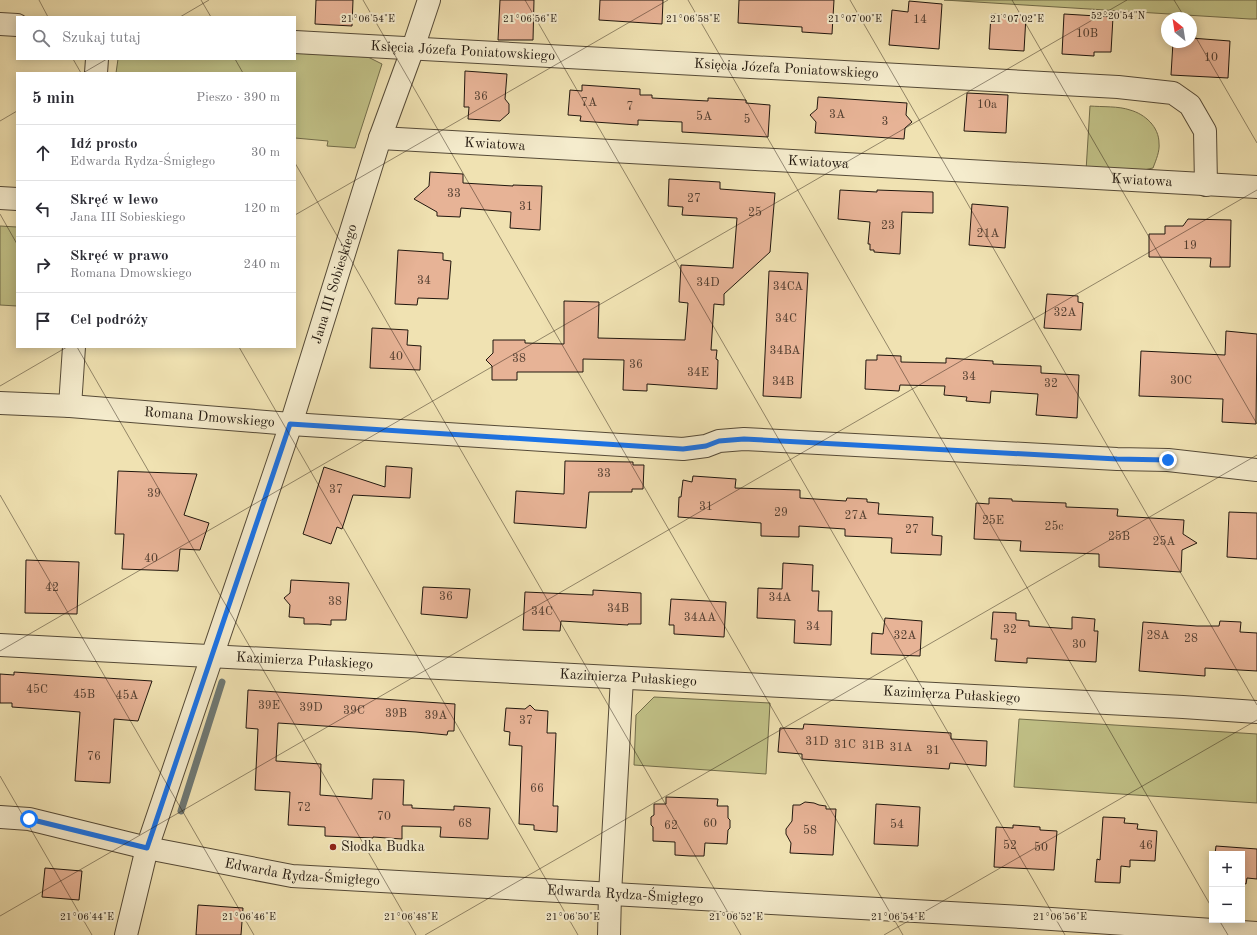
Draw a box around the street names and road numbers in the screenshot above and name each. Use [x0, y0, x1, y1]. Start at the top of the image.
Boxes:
street label: Księcia Józefa Poniatowskiego [370, 39, 555, 63]
street label: Księcia Józefa Poniatowskiego [694, 57, 879, 81]
street label: Kwiatowa [464, 136, 526, 153]
street label: Kwiatowa [787, 154, 849, 171]
street label: Kwiatowa [1111, 172, 1173, 189]
street label: Jana III Sobieskiego [309, 222, 360, 345]
street label: Romana Dmowskiego [144, 405, 275, 430]
street label: Kazimierza Pułaskiego [236, 650, 374, 672]
street label: Kazimierza Pułaskiego [559, 667, 697, 689]
street label: Kazimierza Pułaskiego [883, 684, 1021, 705]
street label: Edwarda Rydza-Śmigłego [223, 856, 380, 888]
street label: Edwarda Rydza-Śmigłego [547, 883, 704, 906]

